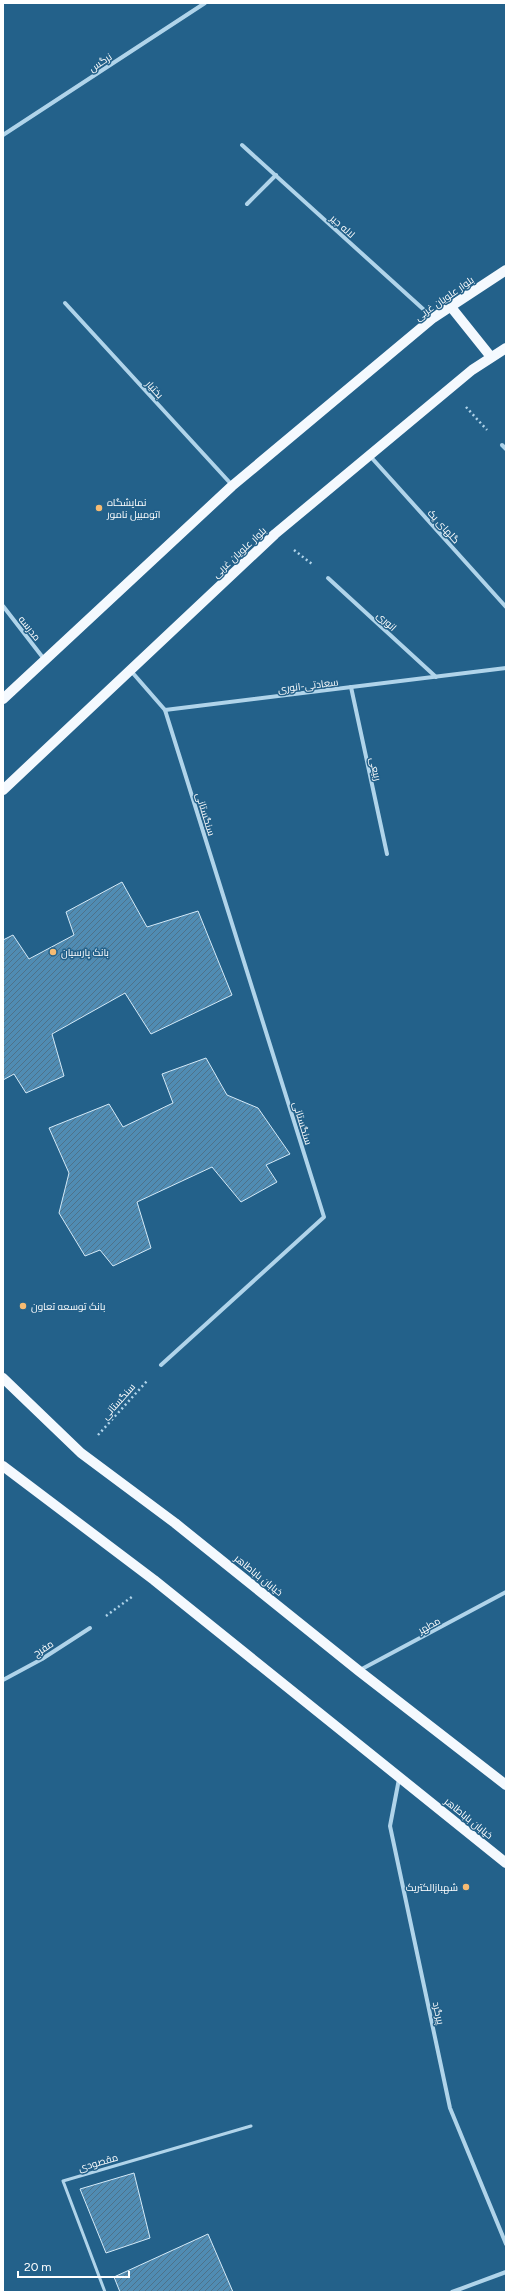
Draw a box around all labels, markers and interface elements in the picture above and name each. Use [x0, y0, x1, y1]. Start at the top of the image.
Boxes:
street label: نرگس [86, 50, 114, 75]
street label: لاله جیر [327, 211, 358, 241]
street label: بلوار علویان غربی [412, 273, 476, 324]
street label: بختیار [142, 377, 166, 401]
place label: نمایشگاه اتومبیل نامور [106, 496, 160, 521]
marker: نمایشگاه اتومبیل نامور [94, 503, 104, 513]
street label: گلهای یک [425, 507, 462, 546]
street label: بلوار علویان غربی [210, 524, 269, 581]
street label: انوری [374, 609, 399, 634]
street label: مدرسه [16, 613, 43, 644]
street label: سعادتی-انوری [277, 675, 339, 696]
street label: ربیعی [367, 756, 384, 782]
street label: سنگستانی [193, 791, 218, 837]
place label: بانک پارسیان [61, 946, 109, 959]
marker: بانک پارسیان [48, 947, 58, 957]
street label: سنگستانی [290, 1100, 315, 1146]
place label: بانک توسعه تعاون [31, 1300, 105, 1313]
marker: بانک توسعه تعاون [18, 1301, 28, 1311]
street label: سنگستانی [99, 1381, 138, 1422]
street label: خیابان باباطاهر [231, 1551, 286, 1599]
street label: مطهر [415, 1614, 443, 1637]
street label: مفرح [31, 1637, 56, 1660]
street label: خیابان باباطاهر [441, 1794, 496, 1842]
place label: شهبازالکتریک [406, 1881, 458, 1894]
marker: شهبازالکتریک [461, 1882, 471, 1892]
street label: پیرگرد [430, 2000, 447, 2026]
street label: مقصودی [77, 2151, 120, 2174]
scale bar [18, 2253, 129, 2279]
text: 20 m [24, 2260, 52, 2274]

